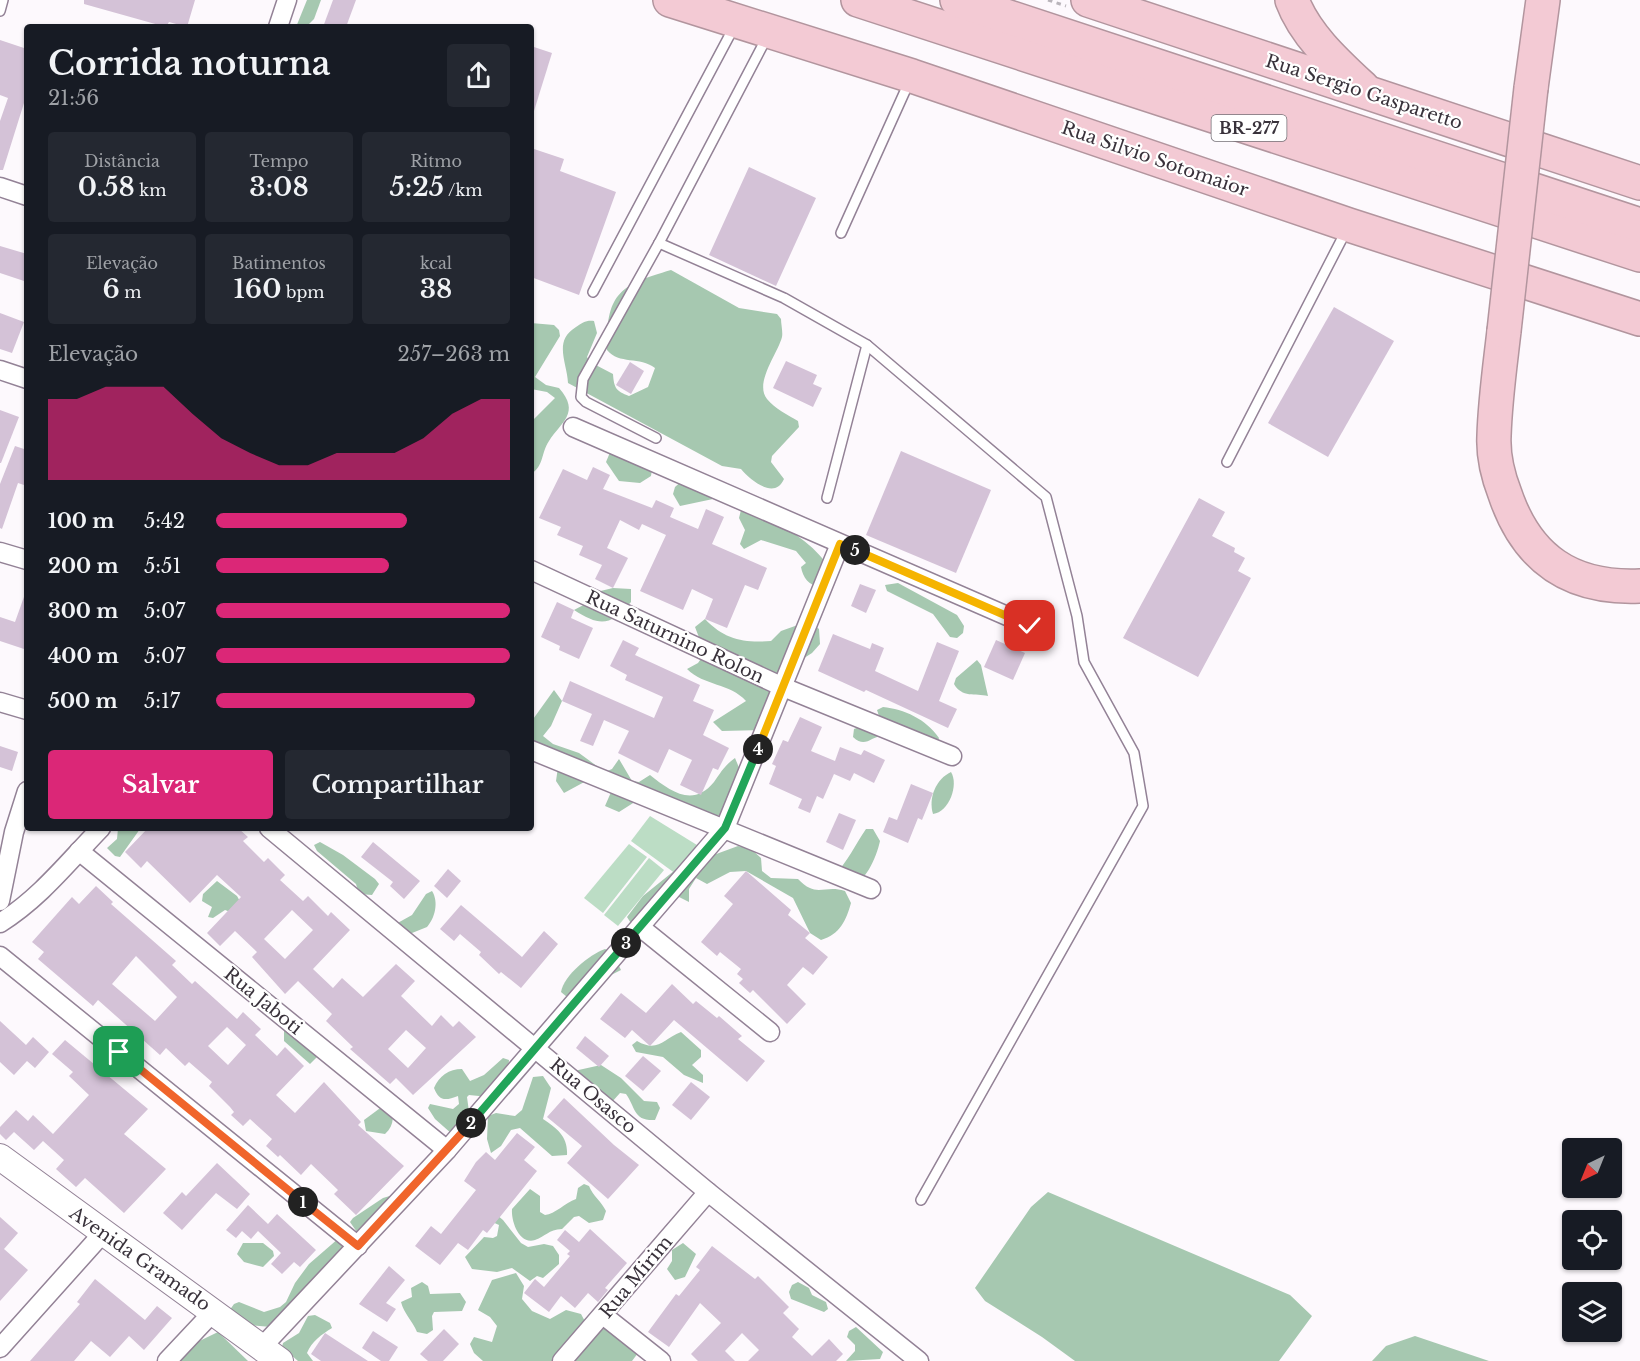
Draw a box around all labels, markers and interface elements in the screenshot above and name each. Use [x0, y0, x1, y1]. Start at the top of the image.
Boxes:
text: Corrida noturna [48, 43, 331, 84]
button: share [447, 44, 510, 107]
street label: Rua Sergio Gasparetto [1263, 50, 1465, 134]
text: 21:56 [48, 86, 99, 110]
road number: BR-277 [1212, 115, 1286, 141]
street label: Rua Silvio Sotomaior [1059, 117, 1252, 202]
text: Distância [84, 151, 160, 171]
text: Tempo [250, 151, 308, 171]
text: Ritmo [410, 151, 462, 171]
text: 0.58 [78, 171, 135, 203]
text: 3:08 [249, 171, 309, 203]
text: 5:25 [390, 171, 444, 203]
text: km [135, 180, 166, 200]
text: /km [444, 180, 482, 200]
text: Elevação [86, 253, 158, 273]
text: Batimentos [232, 253, 326, 273]
text: kcal [420, 253, 452, 273]
text: 6 [102, 273, 120, 305]
text: 160 [233, 273, 281, 305]
text: 38 [420, 273, 452, 305]
text: m [120, 282, 142, 302]
text: bpm [281, 282, 325, 302]
text: Elevação [48, 342, 138, 366]
text: 257–263 m [397, 342, 510, 366]
text: 100 m [48, 509, 114, 533]
text: 5:42 [144, 509, 185, 533]
pin: 5 [840, 535, 870, 565]
text: 5 [850, 540, 860, 560]
text: 200 m [48, 554, 119, 578]
text: 5:51 [144, 554, 181, 578]
street label: Rua Saturnino Rolon [582, 586, 768, 688]
text: 300 m [48, 599, 118, 623]
text: 5:07 [144, 599, 185, 623]
pin [1004, 600, 1055, 651]
icon: check [1013, 609, 1046, 642]
text: 400 m [48, 644, 119, 668]
text: 5:07 [144, 644, 185, 668]
text: 500 m [48, 689, 118, 713]
text: 5:17 [144, 689, 180, 713]
pin: 4 [743, 734, 773, 764]
text: 4 [753, 739, 763, 759]
button: Salvar [48, 750, 273, 819]
button: Compartilhar [285, 750, 510, 819]
pin: 3 [611, 928, 641, 958]
text: 3 [621, 933, 631, 953]
street label: Rua Jaboti [219, 963, 307, 1039]
pin [93, 1026, 144, 1077]
icon: arrive [102, 1035, 135, 1068]
street label: Rua Osasco [545, 1054, 641, 1138]
pin: 2 [456, 1108, 486, 1138]
text: 2 [466, 1113, 476, 1133]
north arrow [1562, 1138, 1622, 1198]
map controls [1562, 1138, 1622, 1342]
pin: 1 [288, 1187, 318, 1217]
text: 1 [300, 1192, 306, 1212]
street label: Avenida Gramado [65, 1202, 215, 1316]
button: locate [1562, 1210, 1622, 1270]
street label: Rua Mirim [595, 1231, 677, 1323]
button: layers [1562, 1282, 1622, 1342]

